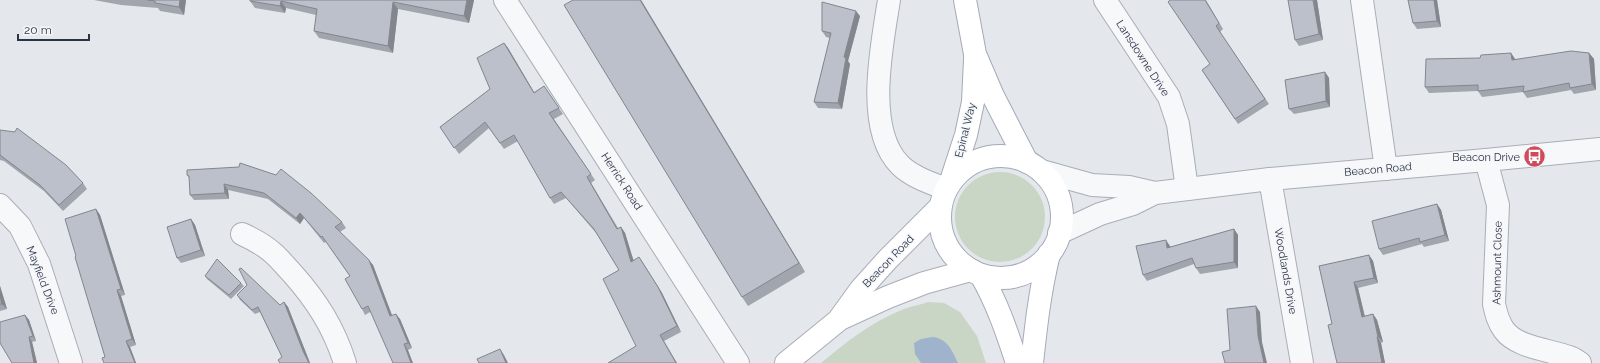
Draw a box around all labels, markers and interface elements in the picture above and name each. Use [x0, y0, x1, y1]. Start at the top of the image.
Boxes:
scale bar [18, 16, 89, 42]
street label: Lansdowne Drive [1113, 18, 1172, 99]
text: 20 m [24, 23, 52, 37]
street label: Epinal Way [952, 101, 979, 159]
bus stop icon: Beacon Drive [1522, 144, 1548, 170]
street label: Herrick Road [598, 150, 645, 212]
place label: Beacon Drive [1452, 151, 1521, 164]
street label: Beacon Road [1344, 160, 1413, 179]
street label: Ashmount Close [1490, 220, 1505, 305]
street label: Woodlands Drive [1272, 227, 1300, 316]
street label: Beacon Road [860, 232, 917, 290]
street label: Mayfield Drive [24, 244, 62, 317]

